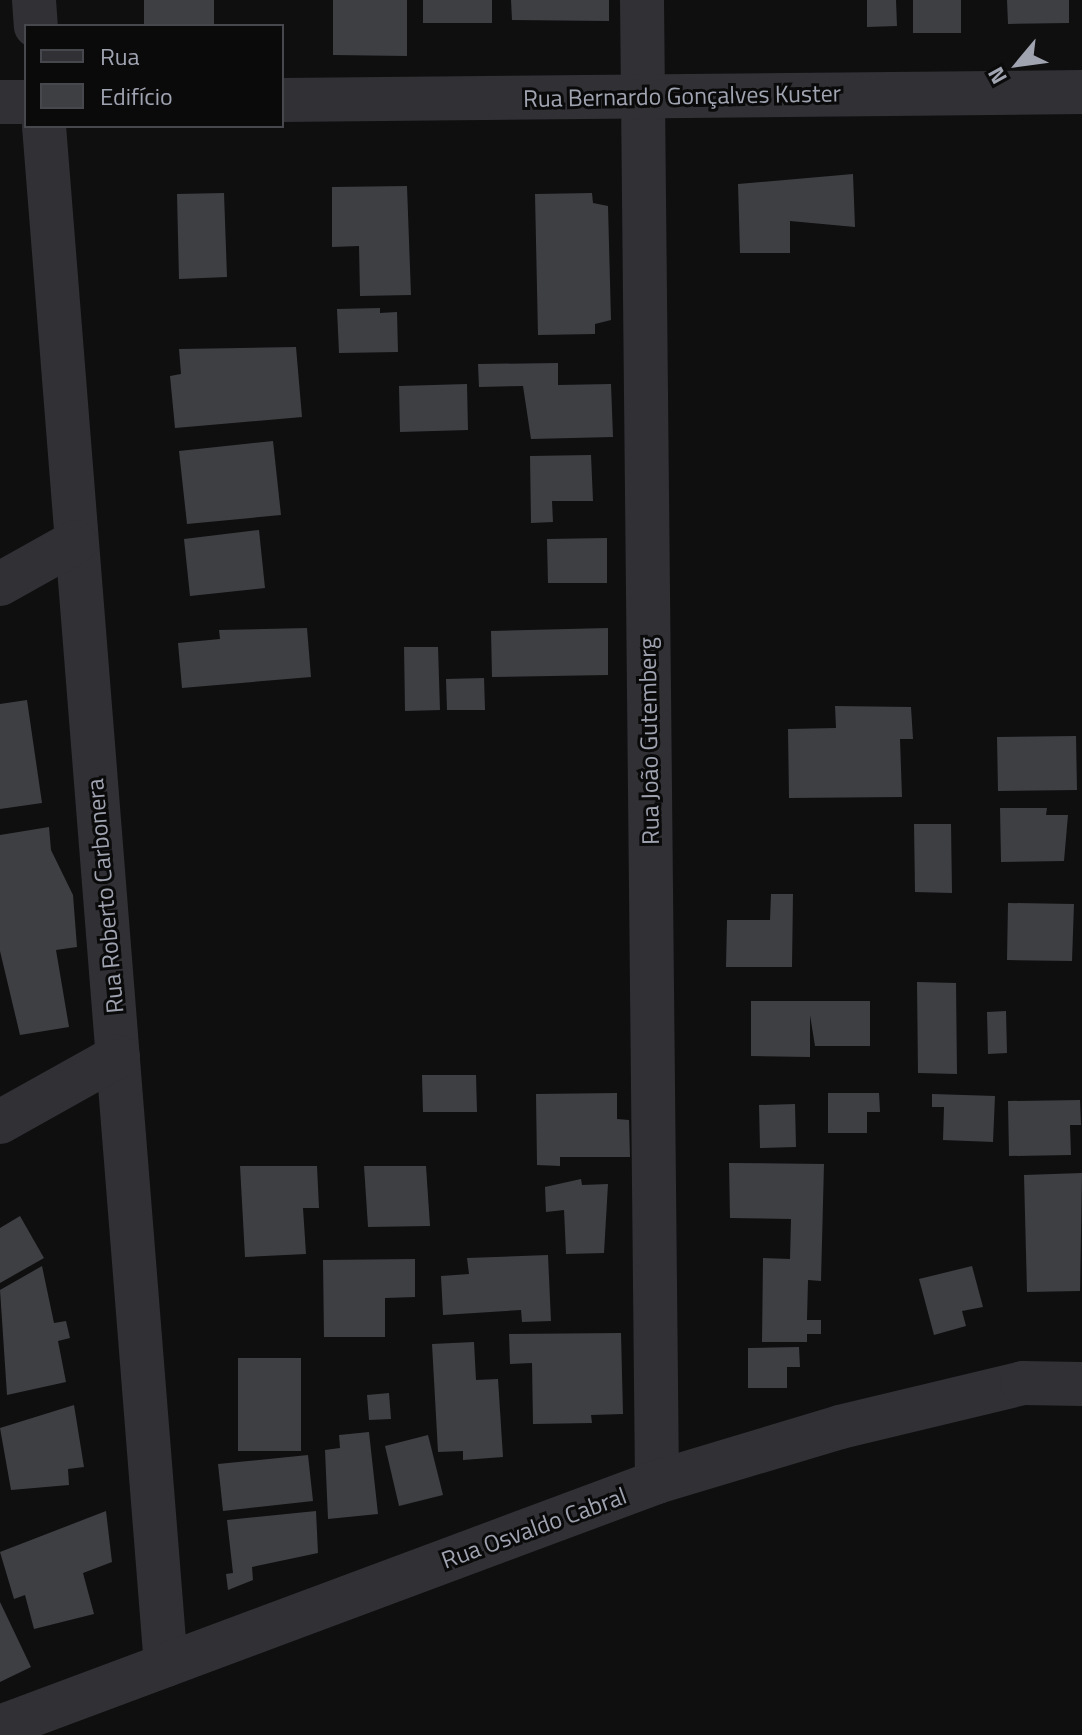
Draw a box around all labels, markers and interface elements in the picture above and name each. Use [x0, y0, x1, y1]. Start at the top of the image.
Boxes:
legend [24, 24, 284, 128]
north arrow [978, 24, 1058, 104]
text: Rua [100, 38, 139, 74]
text: N [978, 61, 1016, 91]
text: Edifício [100, 78, 173, 114]
street label: Rua Bernardo Gonçalves Kuster [523, 79, 841, 113]
street label: Rua João Gutemberg [633, 637, 665, 845]
street label: Rua Roberto Carbonera [80, 777, 130, 1015]
street label: Rua Osvaldo Cabral [438, 1481, 630, 1575]

